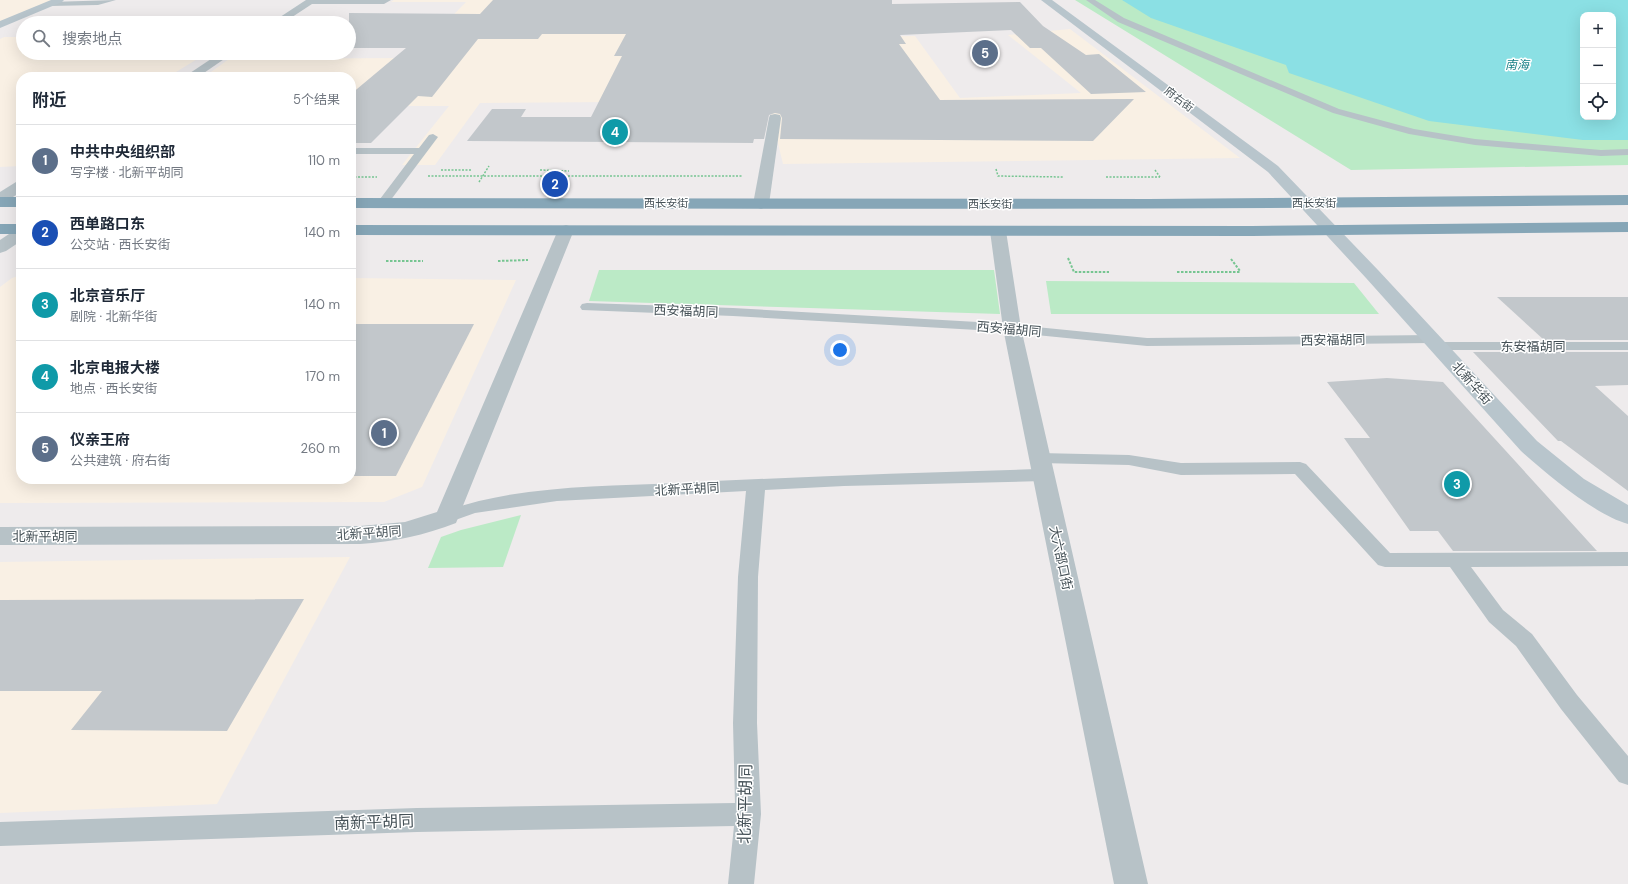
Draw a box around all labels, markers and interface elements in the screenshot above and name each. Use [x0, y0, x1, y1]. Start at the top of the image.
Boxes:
map controls [1580, 12, 1616, 120]
button: + [1580, 12, 1616, 48]
search box [16, 16, 356, 60]
icon: search [30, 27, 52, 49]
text: 搜索地点 [62, 29, 122, 49]
pin: 5 [972, 38, 998, 68]
button: − [1580, 48, 1616, 84]
water label: 南海 [1505, 57, 1531, 73]
street label: 府右街 [1162, 83, 1196, 115]
button: locate [1580, 84, 1616, 120]
text: 附近 [32, 89, 66, 111]
text: 5个结果 [293, 91, 340, 108]
pin: 4 [602, 117, 628, 147]
text: 中共中央组织部 [70, 142, 175, 162]
text: 1 [43, 152, 47, 169]
text: 110 m [308, 152, 340, 169]
text: 写字楼 · 北新平胡同 [70, 164, 184, 181]
pin: 2 [542, 169, 568, 199]
street label: 西长安街 [644, 196, 688, 210]
street label: 西长安街 [1292, 196, 1336, 210]
street label: 西长安街 [968, 197, 1012, 211]
text: 西单路口东 [70, 214, 145, 234]
text: 2 [41, 224, 49, 241]
text: 140 m [304, 224, 340, 241]
text: 公交站 · 西长安街 [70, 236, 171, 253]
text: 北京音乐厅 [70, 286, 145, 306]
text: 3 [41, 296, 49, 313]
text: 140 m [304, 296, 340, 313]
street label: 西安福胡同 [653, 301, 719, 321]
text: 剧院 · 北新华街 [70, 308, 158, 325]
street label: 西安福胡同 [976, 318, 1042, 340]
street label: 西安福胡同 [1300, 331, 1366, 349]
street label: 东安福胡同 [1500, 338, 1566, 355]
your location [830, 340, 850, 360]
text: 北京电报大楼 [70, 358, 160, 378]
street label: 北新华街 [1448, 358, 1496, 408]
text: 4 [41, 368, 49, 385]
text: 170 m [305, 368, 340, 385]
text: 地点 · 西长安街 [70, 380, 158, 397]
pin: 1 [371, 418, 397, 448]
text: 仪亲王府 [70, 430, 130, 450]
text: 5 [41, 440, 49, 457]
text: 260 m [300, 440, 340, 457]
text: 公共建筑 · 府右街 [70, 452, 171, 469]
pin: 3 [1444, 469, 1470, 499]
street label: 北新平胡同 [654, 479, 720, 499]
street label: 北新平胡同 [336, 522, 402, 544]
street label: 大六部口街 [1046, 524, 1076, 592]
street label: 北新平胡同 [12, 528, 78, 545]
street label: 北新平胡同 [734, 764, 756, 844]
street label: 南新平胡同 [334, 810, 414, 834]

